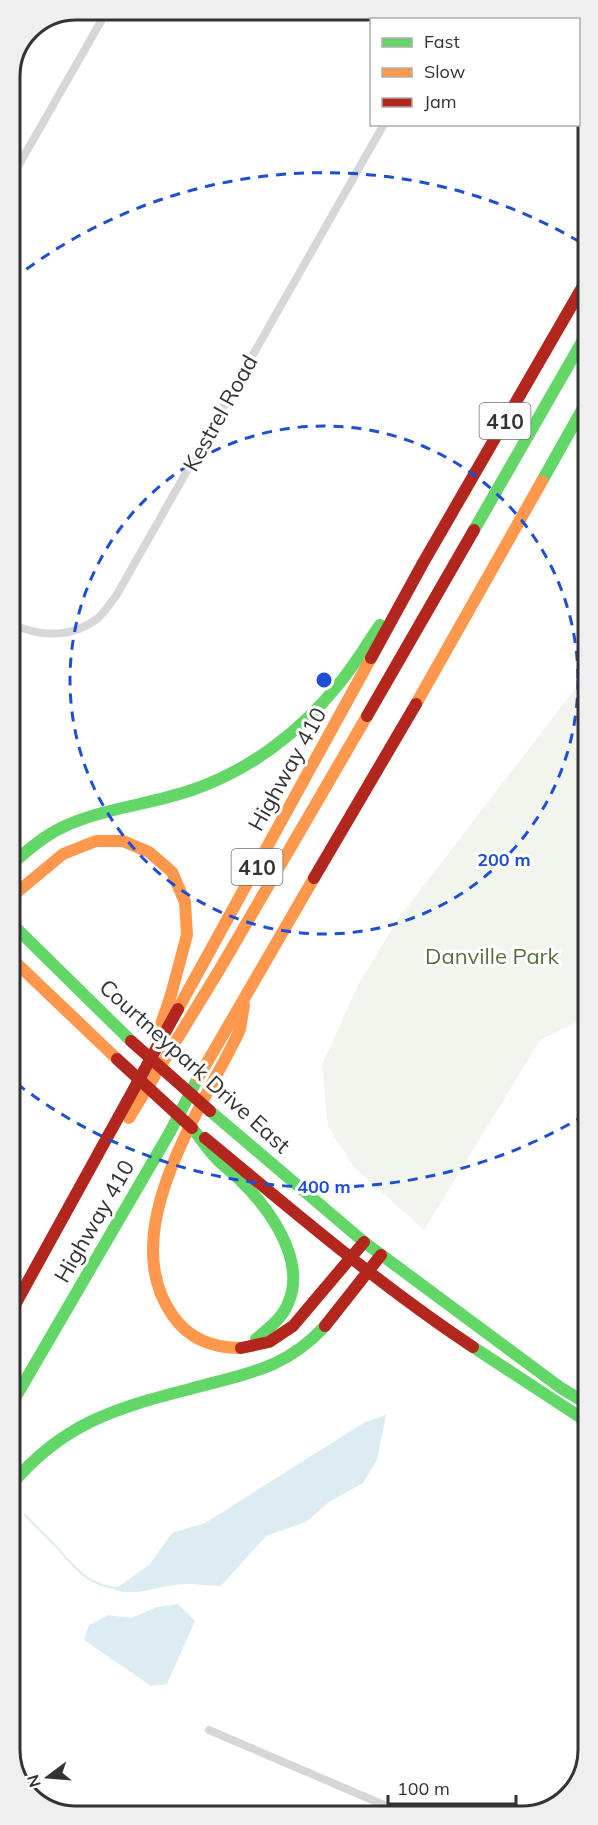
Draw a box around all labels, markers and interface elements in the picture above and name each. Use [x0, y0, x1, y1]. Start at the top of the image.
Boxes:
legend [370, 18, 580, 126]
text: Fast [424, 30, 460, 53]
text: Slow [424, 60, 466, 83]
text: Jam [424, 90, 457, 113]
street label: Kestrel Road [177, 350, 263, 476]
road number: 410 [480, 403, 530, 439]
centre of rings [314, 670, 334, 690]
street label: Highway 410 [242, 702, 332, 836]
text: 200 m [477, 848, 531, 871]
road number: 410 [232, 849, 282, 885]
park label: Danville Park [425, 942, 560, 970]
street label: Courtneypark Drive East [94, 973, 296, 1159]
street label: Highway 410 [48, 1155, 140, 1287]
text: 400 m [297, 1175, 351, 1198]
north arrow [18, 1747, 78, 1807]
scale bar [388, 1768, 516, 1806]
text: N [22, 1773, 45, 1790]
text: 100 m [397, 1777, 450, 1800]

